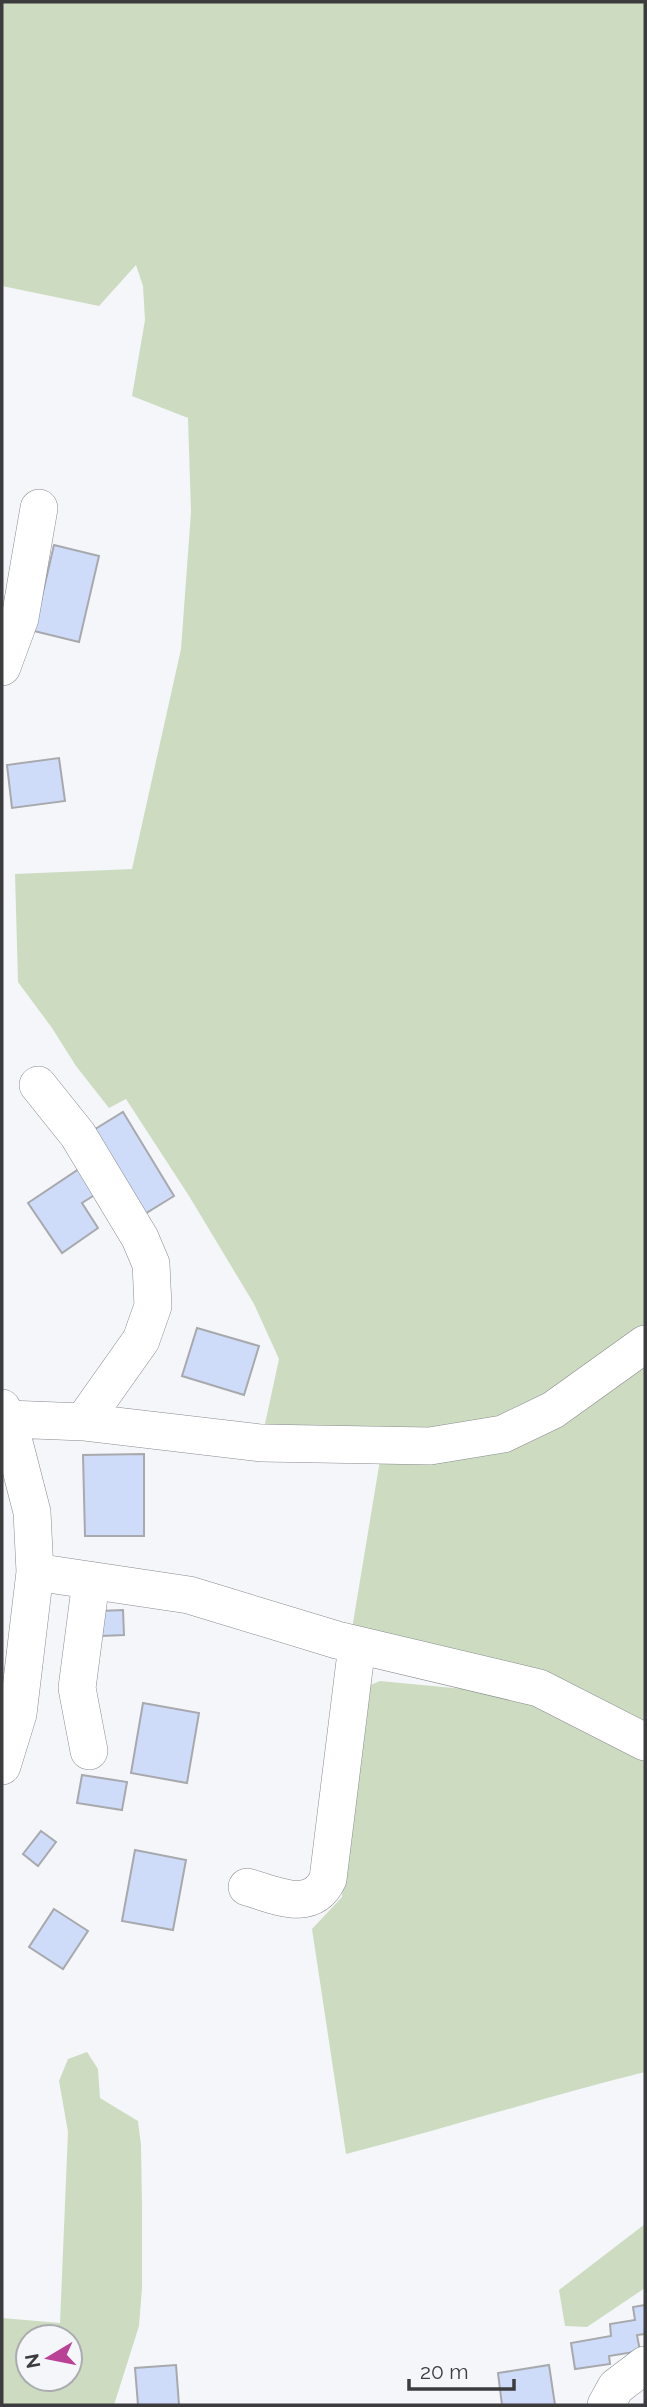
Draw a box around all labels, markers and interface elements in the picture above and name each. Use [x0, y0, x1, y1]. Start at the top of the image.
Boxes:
north arrow [14, 2323, 84, 2393]
scale bar [409, 2348, 514, 2392]
text: N [20, 2352, 44, 2370]
text: 20 m [420, 2359, 468, 2384]

